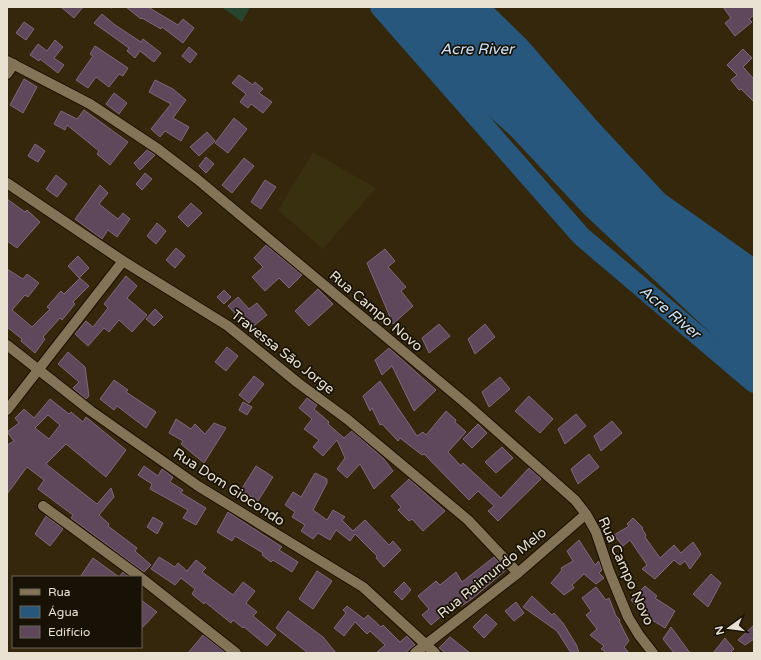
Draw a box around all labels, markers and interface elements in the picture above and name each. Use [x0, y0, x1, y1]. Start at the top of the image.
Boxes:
water label: Acre River [440, 40, 516, 58]
street label: Rua Campo Novo [326, 267, 426, 355]
water label: Acre River [636, 282, 706, 344]
street label: Travessa São Jorge [228, 306, 338, 398]
street label: Rua Dom Giocondo [170, 445, 288, 529]
street label: Rua Campo Novo [594, 514, 658, 628]
street label: Rua Raimundo Melo [434, 524, 550, 622]
legend [12, 576, 142, 648]
text: Rua [48, 585, 71, 599]
text: Água [48, 605, 78, 619]
north arrow [709, 608, 749, 648]
text: N [712, 624, 727, 636]
text: Edifício [48, 625, 90, 639]

